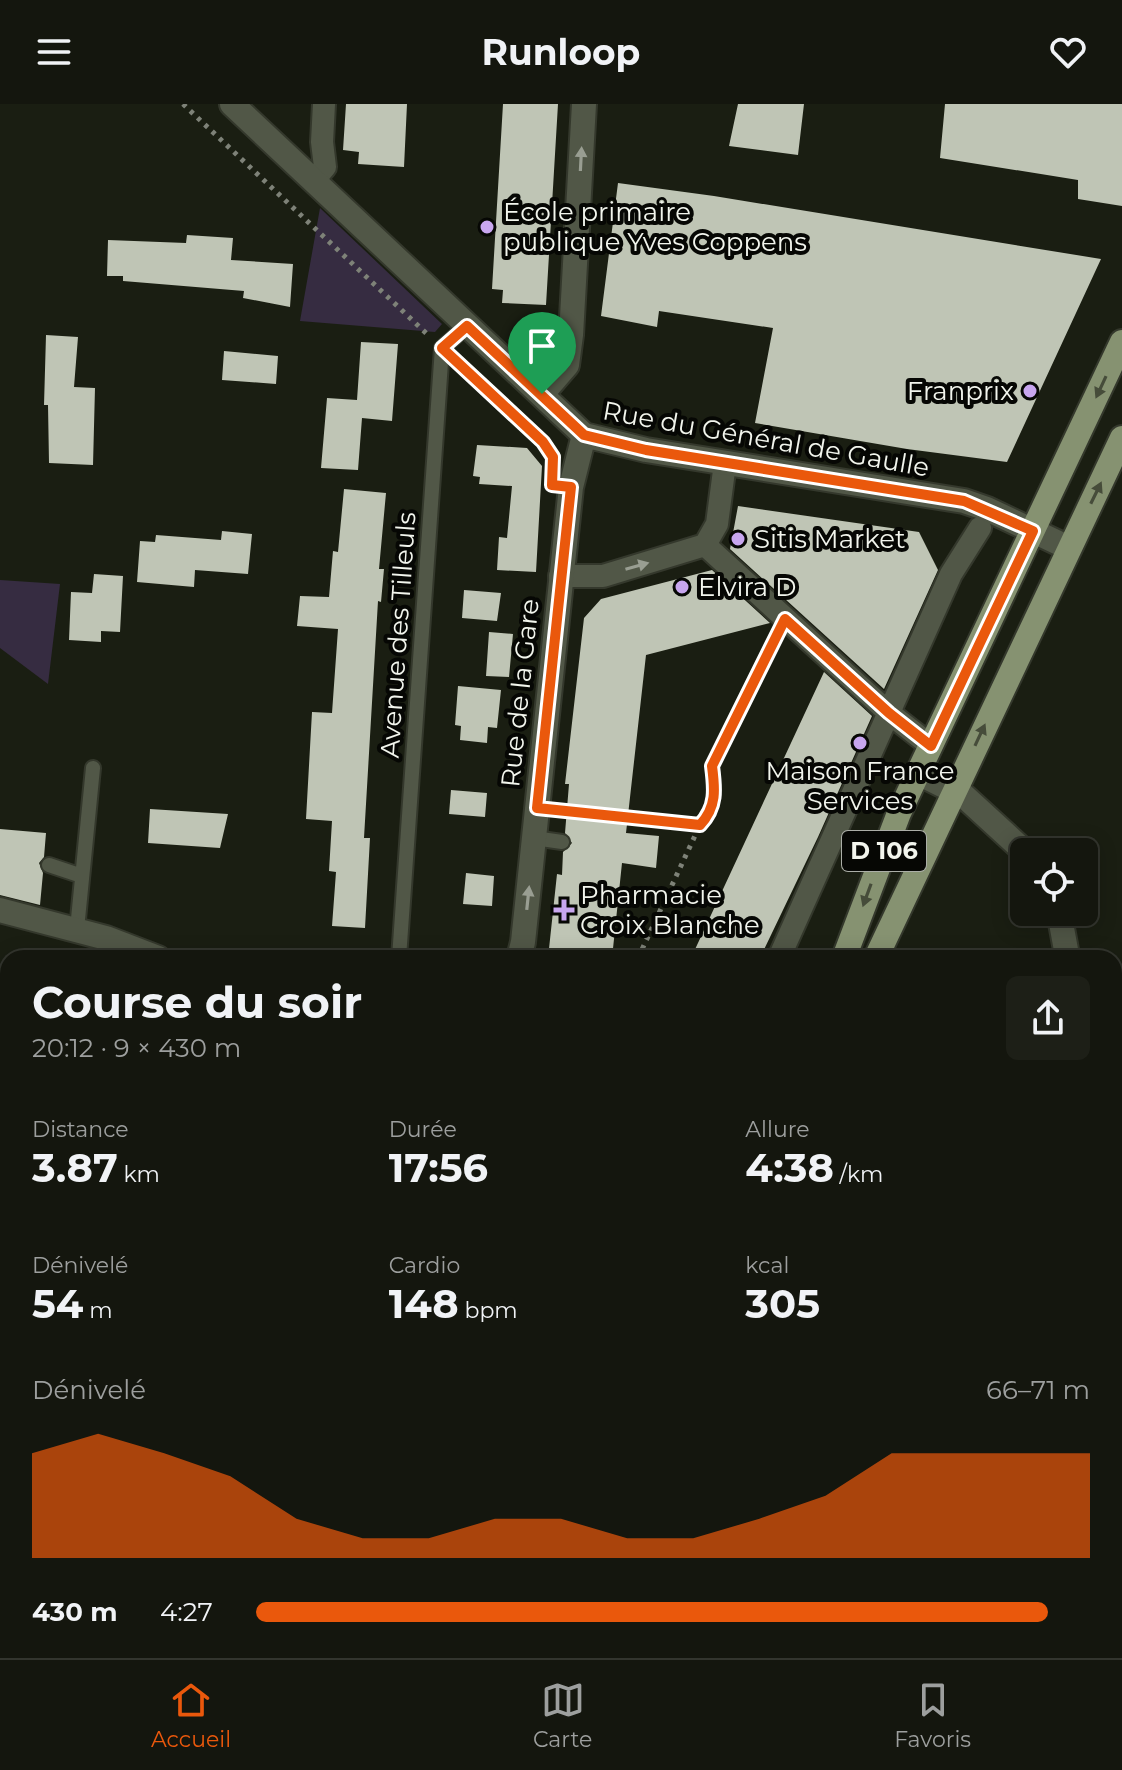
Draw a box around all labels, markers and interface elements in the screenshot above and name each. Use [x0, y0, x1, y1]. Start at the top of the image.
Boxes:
icon: menu [32, 30, 76, 74]
text: Runloop [482, 30, 640, 74]
icon: heart [1046, 30, 1090, 74]
one-way arrow [575, 146, 588, 171]
place label: École primaire publique Yves Coppens [503, 196, 807, 258]
marker: École primaire publique Yves Coppens [478, 218, 496, 236]
pin [508, 312, 576, 394]
icon: arrive [520, 324, 564, 368]
place label: Franprix [907, 375, 1014, 407]
one-way arrow [1094, 375, 1108, 399]
marker: Franprix [1021, 382, 1039, 400]
street label: Rue du Général de Gaulle [600, 395, 932, 483]
one-way arrow [1089, 482, 1103, 505]
street label: Avenue des Tilleuls [373, 511, 423, 759]
place label: Sitis Market [754, 523, 905, 555]
marker: Sitis Market [729, 530, 747, 548]
one-way arrow [625, 559, 649, 572]
place label: Elvira D [698, 571, 796, 603]
marker: Elvira D [673, 578, 691, 596]
street label: Rue de la Gare [494, 597, 546, 789]
one-way arrow [974, 724, 987, 747]
marker: Maison France Services [851, 734, 869, 752]
place label: Maison France Services [765, 755, 955, 817]
road number: D 106 [842, 831, 926, 871]
map controls [1010, 838, 1098, 926]
button: locate [1010, 838, 1098, 926]
place label: Pharmacie Croix Blanche [580, 879, 760, 941]
one-way arrow [860, 883, 873, 907]
one-way arrow [521, 885, 534, 910]
marker: Pharmacie Croix Blanche [555, 901, 573, 919]
text: Course du soir [32, 975, 362, 1029]
button: share [1006, 976, 1090, 1060]
text: 20:12 · 9 × 430 m [32, 1032, 241, 1064]
text: Distance [32, 1116, 129, 1143]
text: Durée [389, 1116, 457, 1143]
text: Allure [745, 1116, 810, 1143]
text: 3.87 [32, 1143, 118, 1192]
text: 17:56 [389, 1143, 488, 1192]
text: 4:38 [745, 1143, 834, 1192]
text: km [118, 1161, 160, 1188]
text: /km [834, 1161, 883, 1188]
text: Dénivelé [32, 1252, 128, 1279]
text: Cardio [389, 1252, 460, 1279]
text: kcal [745, 1252, 789, 1279]
text: 54 [32, 1279, 83, 1328]
text: 148 [389, 1279, 459, 1328]
text: 305 [745, 1279, 820, 1328]
text: m [83, 1297, 112, 1324]
text: bpm [459, 1297, 518, 1324]
text: Dénivelé [32, 1374, 146, 1406]
text: 66–71 m [986, 1374, 1090, 1406]
text: 430 m [32, 1596, 117, 1628]
text: 4:27 [160, 1596, 213, 1628]
tab: Accueil [151, 1678, 231, 1753]
tab: Carte [533, 1678, 592, 1753]
tab: Favoris [894, 1678, 971, 1753]

